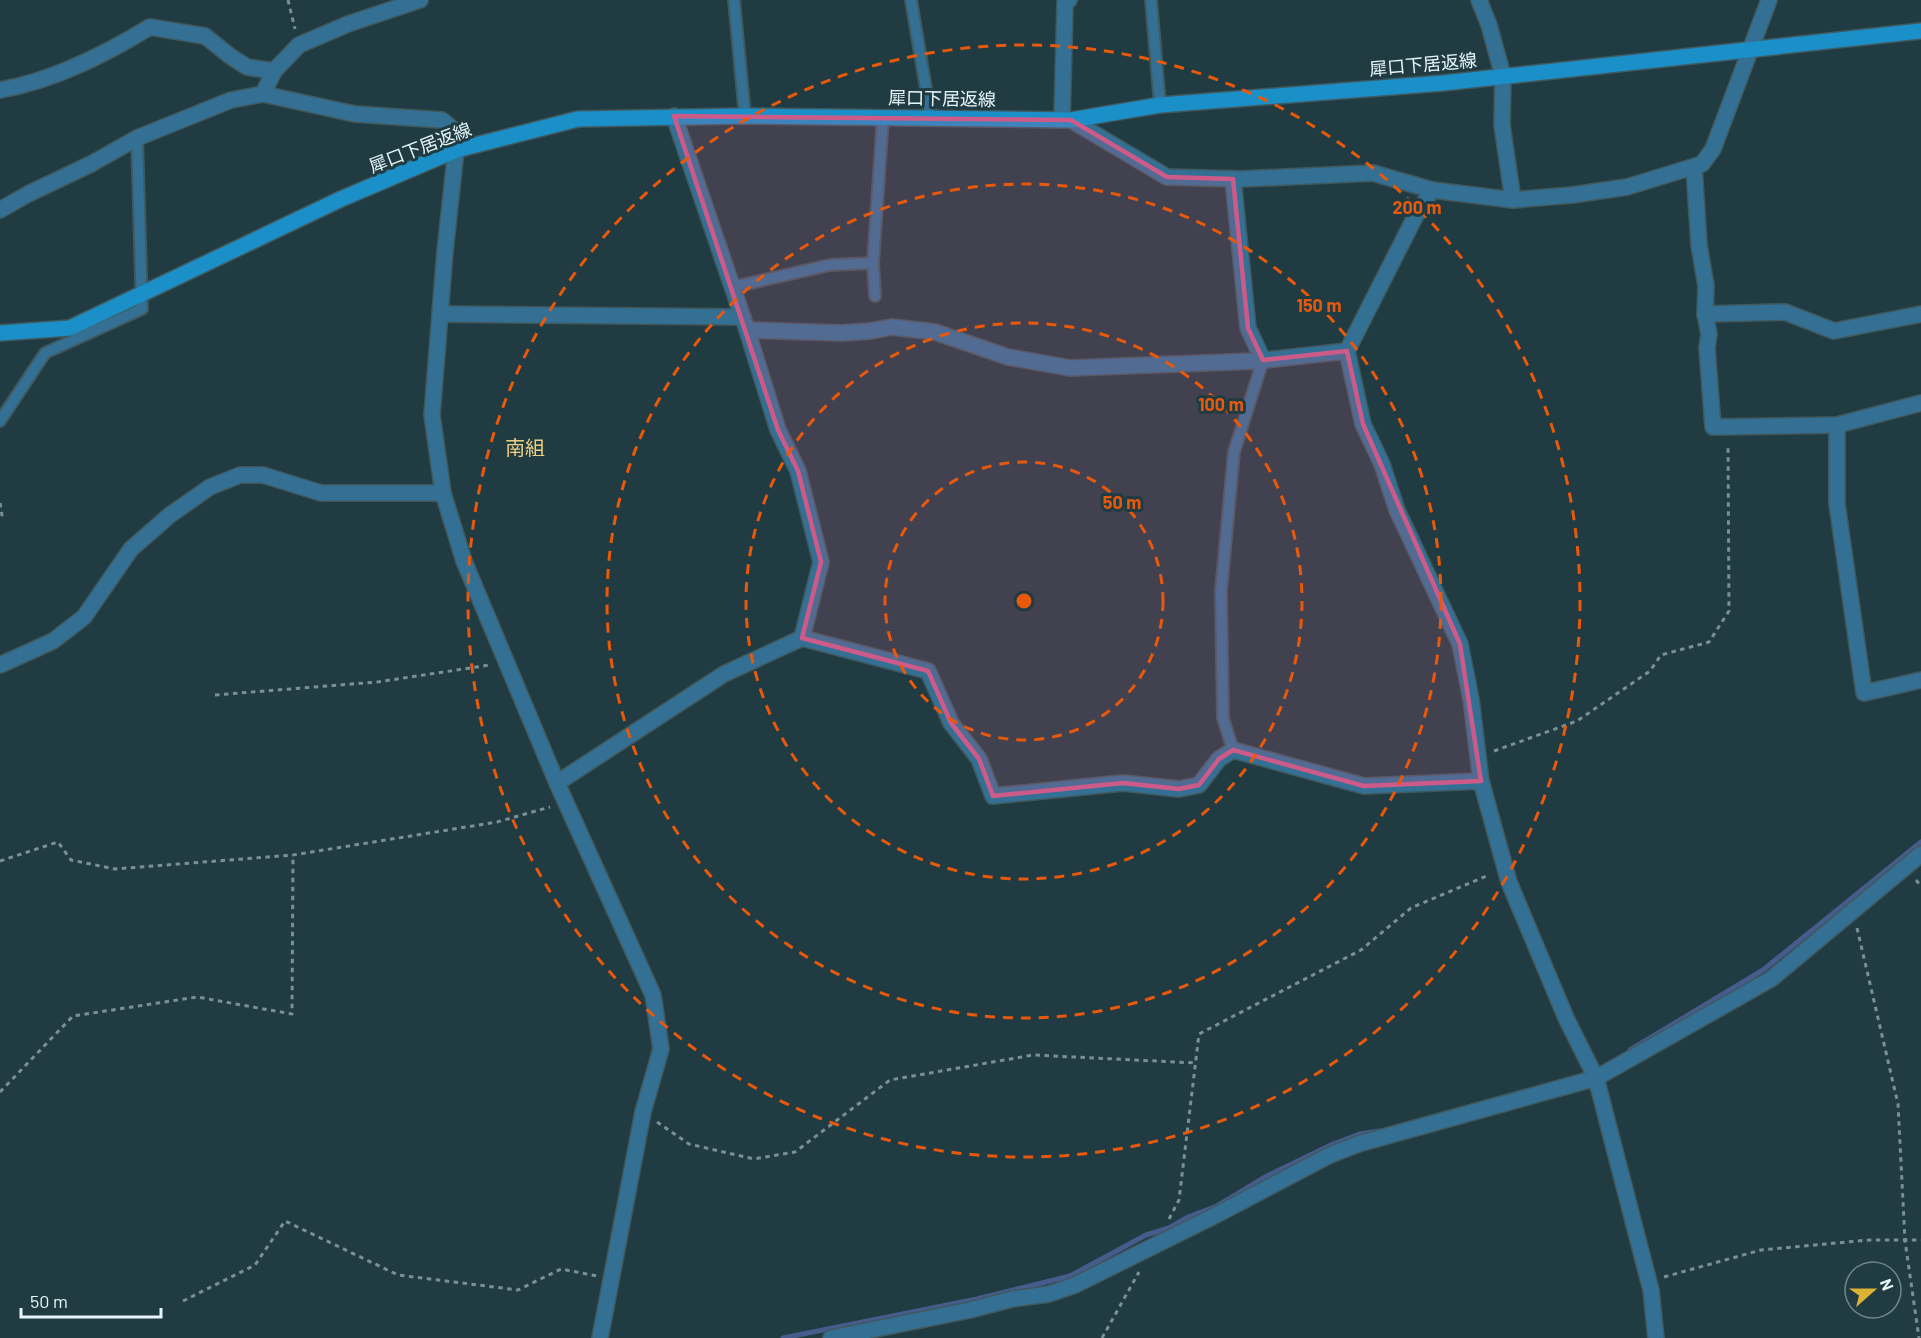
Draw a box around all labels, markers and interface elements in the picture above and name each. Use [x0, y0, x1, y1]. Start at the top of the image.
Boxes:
street label: 犀口下居返線 [1368, 48, 1478, 80]
street label: 犀口下居返線 [888, 86, 996, 110]
street label: 犀口下居返線 [366, 117, 474, 177]
text: 200 m [1392, 196, 1442, 218]
text: 150 m [1297, 294, 1341, 316]
text: 100 m [1198, 393, 1244, 415]
district label: 南組 [505, 435, 545, 459]
text: 50 m [1103, 491, 1141, 513]
centre of rings [1014, 591, 1034, 611]
north arrow [1843, 1260, 1903, 1320]
text: N [1877, 1276, 1898, 1293]
scale bar [21, 1281, 160, 1319]
text: 50 m [30, 1290, 68, 1312]

